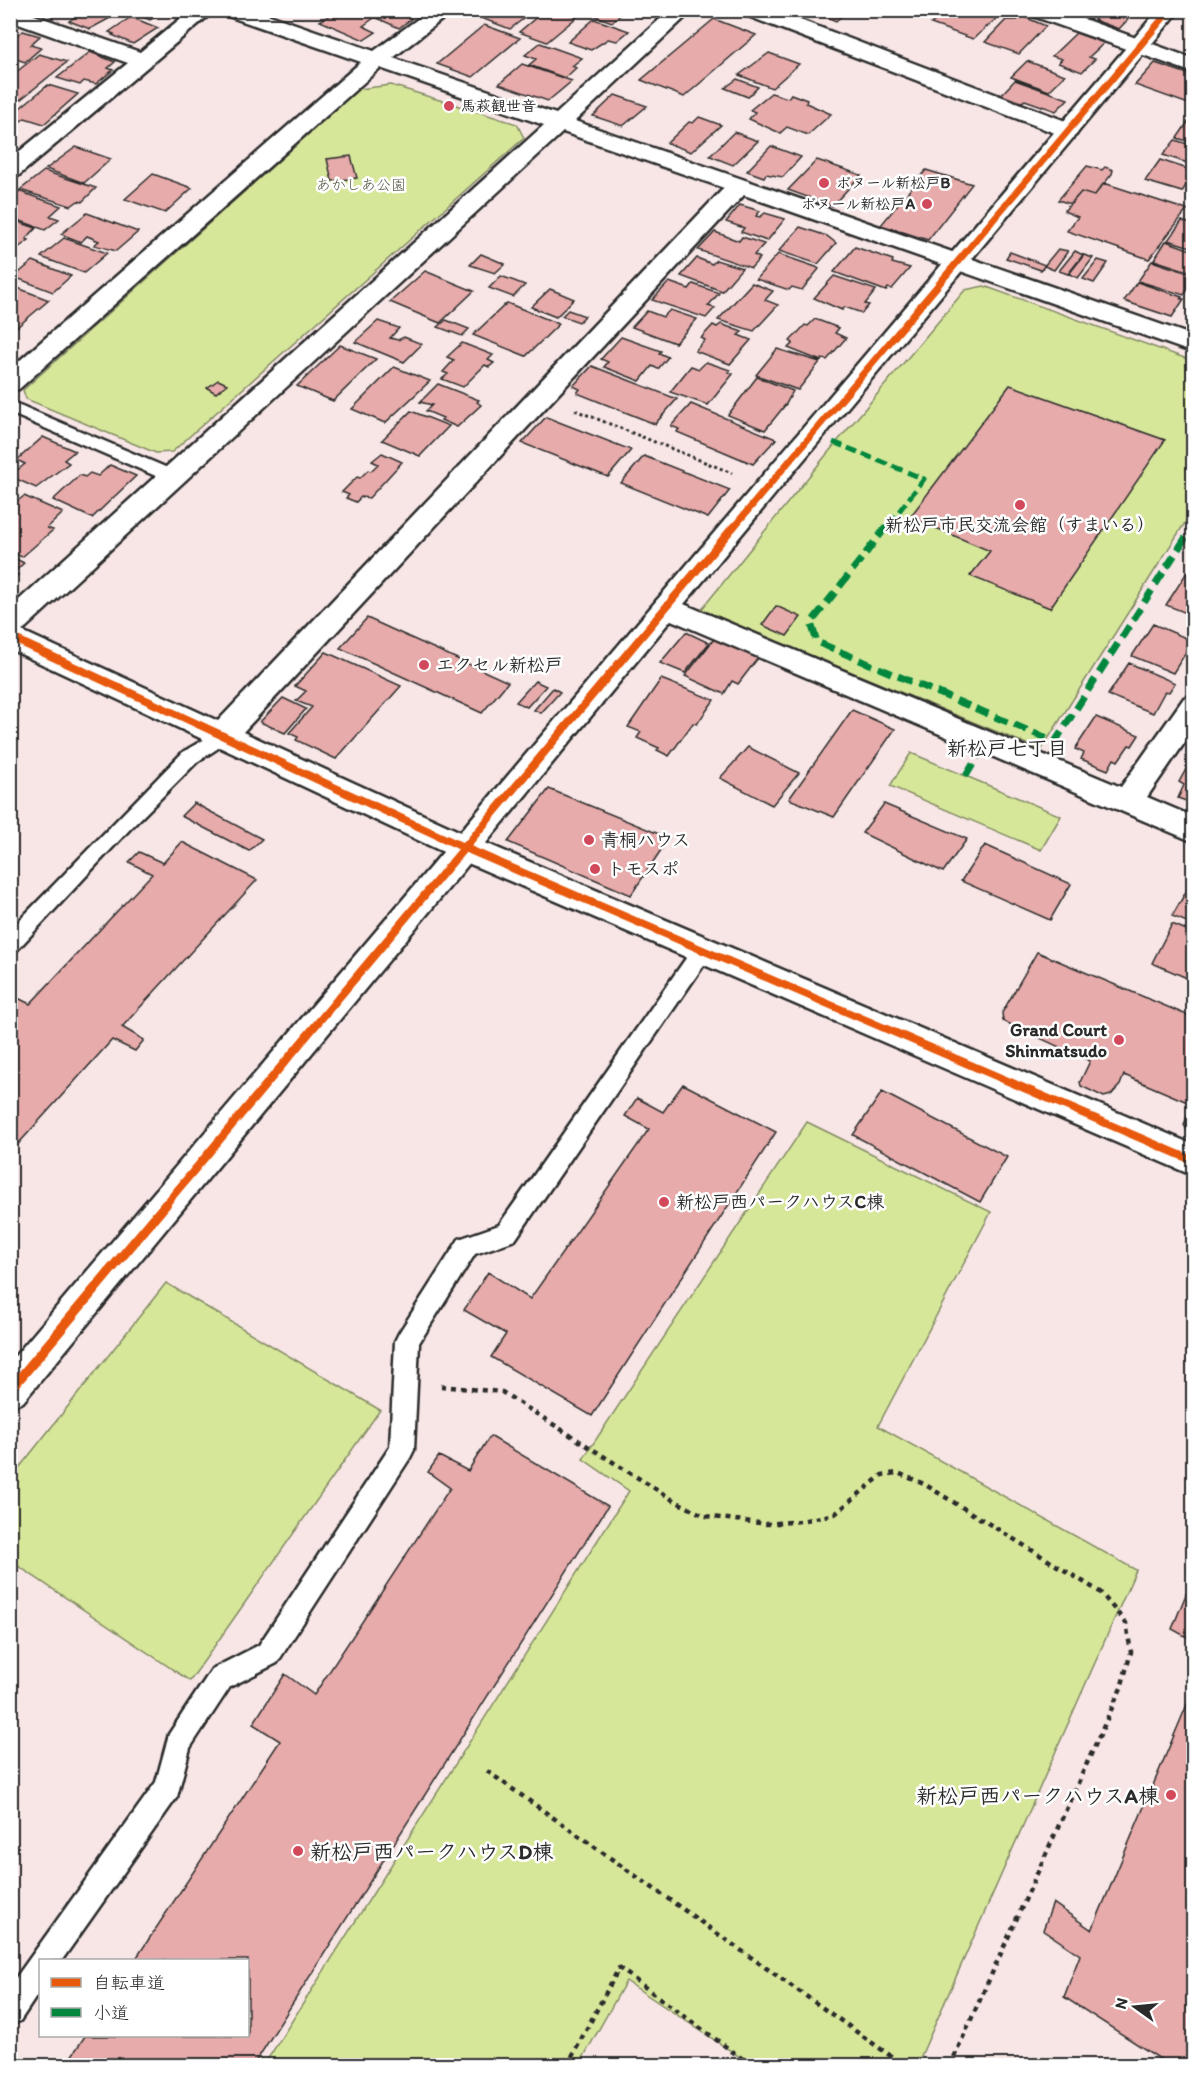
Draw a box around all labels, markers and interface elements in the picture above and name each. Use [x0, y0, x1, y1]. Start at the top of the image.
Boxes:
place label: 馬萩観世音 [461, 97, 536, 115]
marker: 馬萩観世音 [442, 99, 456, 113]
place label: ボヌール新松戸B [836, 174, 950, 192]
park label: あかしあ公園 [316, 176, 406, 194]
marker: ボヌール新松戸B [817, 176, 831, 190]
place label: ボヌール新松戸A [801, 195, 915, 213]
marker: ボヌール新松戸A [920, 197, 934, 211]
marker: 新松戸市民交流会館（すまいる） [1013, 498, 1027, 512]
place label: 新松戸市民交流会館（すまいる） [885, 514, 1155, 536]
place label: エクセル新松戸 [436, 654, 563, 676]
marker: エクセル新松戸 [417, 658, 431, 672]
district label: 新松戸七丁目 [947, 736, 1067, 760]
place label: 青桐ハウス [601, 829, 690, 851]
marker: 青桐ハウス [582, 833, 596, 847]
place label: トモスポ [607, 858, 679, 880]
marker: トモスポ [588, 862, 602, 876]
place label: Grand Court Shinmatsudo [1005, 1019, 1107, 1062]
marker: Grand Court Shinmatsudo [1112, 1033, 1126, 1047]
place label: 新松戸西パークハウスC棟 [676, 1191, 884, 1213]
marker: 新松戸西パークハウスC棟 [657, 1195, 671, 1209]
place label: 新松戸西パークハウスA棟 [916, 1783, 1159, 1808]
marker: 新松戸西パークハウスA棟 [1164, 1788, 1178, 1802]
place label: 新松戸西パークハウスD棟 [310, 1839, 553, 1864]
marker: 新松戸西パークハウスD棟 [291, 1844, 305, 1858]
legend [39, 1959, 249, 2037]
text: 自転車道 [93, 1972, 165, 1994]
north arrow [1105, 1977, 1165, 2037]
text: N [1110, 1996, 1132, 2011]
text: 小道 [93, 2002, 129, 2024]

